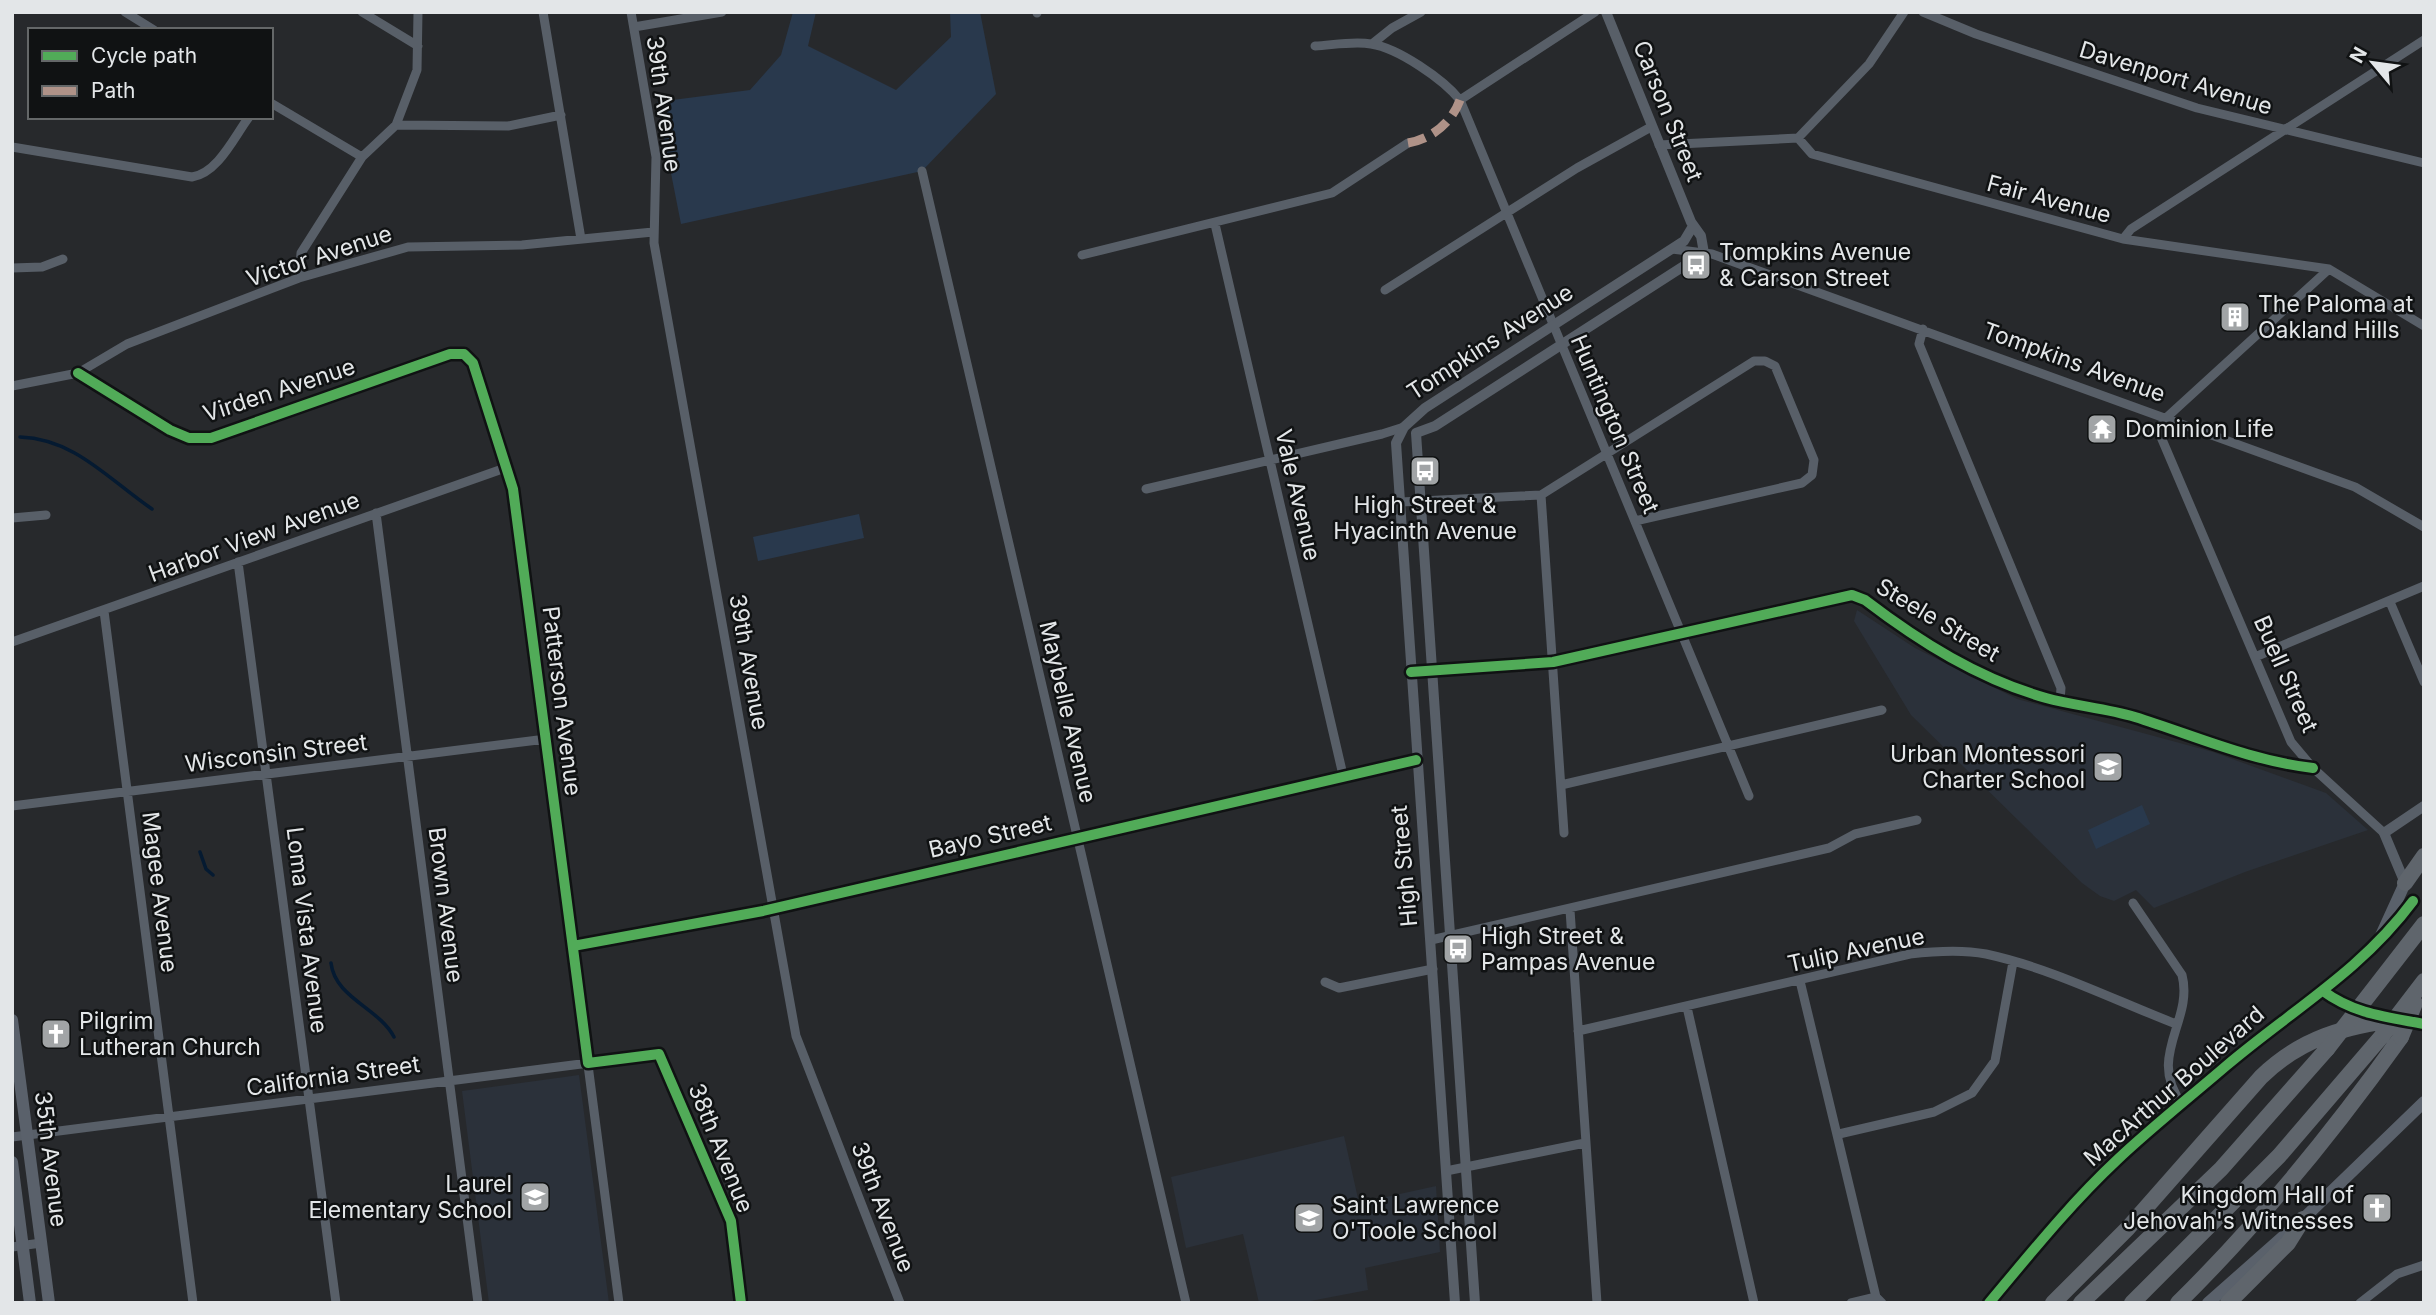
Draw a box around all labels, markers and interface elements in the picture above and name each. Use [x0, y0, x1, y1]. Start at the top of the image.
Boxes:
legend [28, 28, 273, 119]
north arrow [2338, 28, 2408, 98]
street label: 39th Avenue [641, 34, 687, 174]
street label: Davenport Avenue [2076, 35, 2276, 121]
street label: Carson Street [1627, 37, 1709, 186]
text: Cycle path [91, 43, 197, 68]
text: N [2345, 43, 2372, 67]
text: Path [91, 78, 136, 103]
street label: Fair Avenue [1984, 169, 2114, 229]
street label: Victor Avenue [243, 219, 395, 293]
place label: Tompkins Avenue & Carson Street [1719, 238, 1911, 292]
bus stop icon: Tompkins Avenue & Carson Street [1679, 248, 1713, 282]
street label: Tompkins Avenue [1402, 278, 1578, 406]
place label: The Paloma at Oakland Hills [2258, 290, 2414, 344]
building icon: The Paloma at Oakland Hills [2218, 300, 2252, 334]
street label: Tompkins Avenue [1979, 316, 2169, 408]
street label: Huntington Street [1565, 331, 1665, 518]
street label: Virden Avenue [200, 352, 358, 428]
temple icon: Dominion Life [2085, 412, 2119, 446]
place label: Dominion Life [2125, 415, 2274, 443]
street label: Vale Avenue [1269, 427, 1327, 563]
bus stop icon: High Street & Hyacinth Avenue [1408, 454, 1442, 488]
street label: Harbor View Avenue [145, 486, 363, 588]
place label: High Street & Hyacinth Avenue [1333, 491, 1517, 545]
street label: Steele Street [1871, 572, 2005, 668]
street label: 39th Avenue [723, 592, 775, 732]
street label: Patterson Avenue [536, 605, 588, 797]
street label: Buell Street [2248, 611, 2324, 737]
street label: Maybelle Avenue [1033, 618, 1103, 806]
street label: Wisconsin Street [183, 728, 369, 778]
place label: Urban Montessori Charter School [1890, 740, 2085, 794]
school or university icon: Urban Montessori Charter School [2091, 750, 2125, 784]
street label: High Street [1385, 804, 1423, 928]
street label: Bayo Street [926, 808, 1055, 864]
street label: Magee Avenue [136, 810, 184, 974]
street label: Loma Vista Avenue [280, 825, 334, 1035]
street label: Brown Avenue [423, 826, 469, 984]
place label: High Street & Pampas Avenue [1481, 922, 1655, 976]
street label: Tulip Avenue [1785, 922, 1927, 978]
bus stop icon: High Street & Pampas Avenue [1441, 932, 1475, 966]
street label: MacArthur Boulevard [2078, 1000, 2270, 1172]
place label: Pilgrim Lutheran Church [79, 1007, 261, 1061]
church icon: Pilgrim Lutheran Church [39, 1017, 73, 1051]
street label: California Street [244, 1050, 422, 1102]
street label: 38th Avenue [682, 1079, 760, 1217]
street label: 35th Avenue [29, 1090, 73, 1228]
street label: 39th Avenue [845, 1138, 921, 1276]
place label: Laurel Elementary School [308, 1170, 512, 1224]
school or university icon: Laurel Elementary School [518, 1180, 552, 1214]
place label: Kingdom Hall of Jehovah's Witnesses [2123, 1181, 2354, 1235]
place label: Saint Lawrence O'Toole School [1332, 1191, 1499, 1245]
church icon: Kingdom Hall of Jehovah's Witnesses [2360, 1191, 2394, 1225]
school or university icon: Saint Lawrence O'Toole School [1292, 1201, 1326, 1235]

